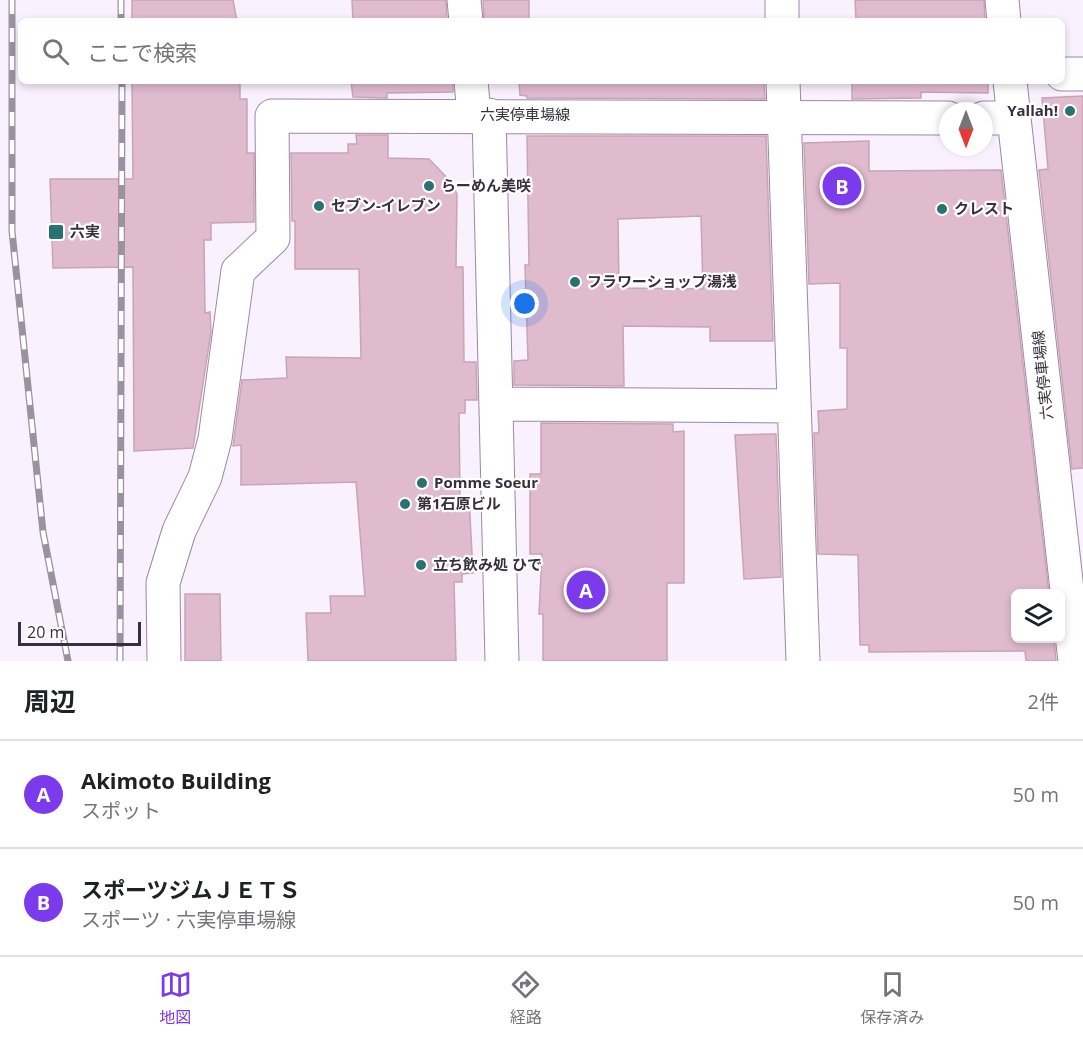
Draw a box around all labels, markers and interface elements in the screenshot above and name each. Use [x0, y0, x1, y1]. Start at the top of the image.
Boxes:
search box [18, 18, 1065, 84]
icon: search [39, 35, 72, 68]
text: ここで検索 [87, 37, 197, 67]
place label: Yallah! [1007, 100, 1058, 120]
north arrow [939, 102, 993, 156]
street label: 六実停車場線 [480, 104, 570, 124]
marker: Yallah! [1063, 104, 1077, 118]
pin: B [822, 164, 862, 208]
place label: らーめん美咲 [441, 175, 531, 195]
marker: らーめん美咲 [422, 179, 436, 193]
place label: セブン-イレブン [331, 195, 441, 215]
place label: クレスト [954, 198, 1014, 218]
marker: セブン-イレブン [312, 199, 326, 213]
marker: クレスト [935, 202, 949, 216]
place label: 六実 [70, 221, 100, 241]
marker: 六実 [47, 223, 65, 241]
place label: フラワーショップ湯浅 [587, 271, 737, 291]
marker: フラワーショップ湯浅 [568, 275, 582, 289]
your location [510, 289, 539, 318]
street label: 六実停車場線 [1027, 329, 1057, 421]
place label: Pomme Soeur [434, 472, 538, 492]
marker: Pomme Soeur [415, 476, 429, 490]
place label: 第1石原ビル [417, 493, 501, 513]
marker: 第1石原ビル [398, 497, 412, 511]
place label: 立ち飲み処 ひで [433, 554, 542, 574]
marker: 立ち飲み処 ひで [414, 558, 428, 572]
pin: A [566, 568, 606, 612]
map controls [1011, 589, 1065, 643]
button: layers [1011, 589, 1065, 643]
scale bar [18, 619, 141, 646]
text: 20 m [27, 621, 64, 643]
text: 周辺 [24, 683, 76, 719]
text: 2件 [1028, 688, 1059, 715]
text: Akimoto Building [81, 765, 271, 795]
text: A [37, 781, 50, 808]
text: 50 m [1012, 781, 1059, 808]
text: スポット [81, 797, 161, 824]
text: スポーツジムＪＥＴＳ [81, 874, 301, 904]
text: B [37, 889, 50, 916]
text: 50 m [1012, 889, 1059, 916]
text: スポーツ · 六実停車場線 [81, 906, 296, 933]
tab: 地図 [159, 968, 192, 1028]
tab: 経路 [509, 968, 542, 1028]
tab: 保存済み [860, 968, 924, 1028]

